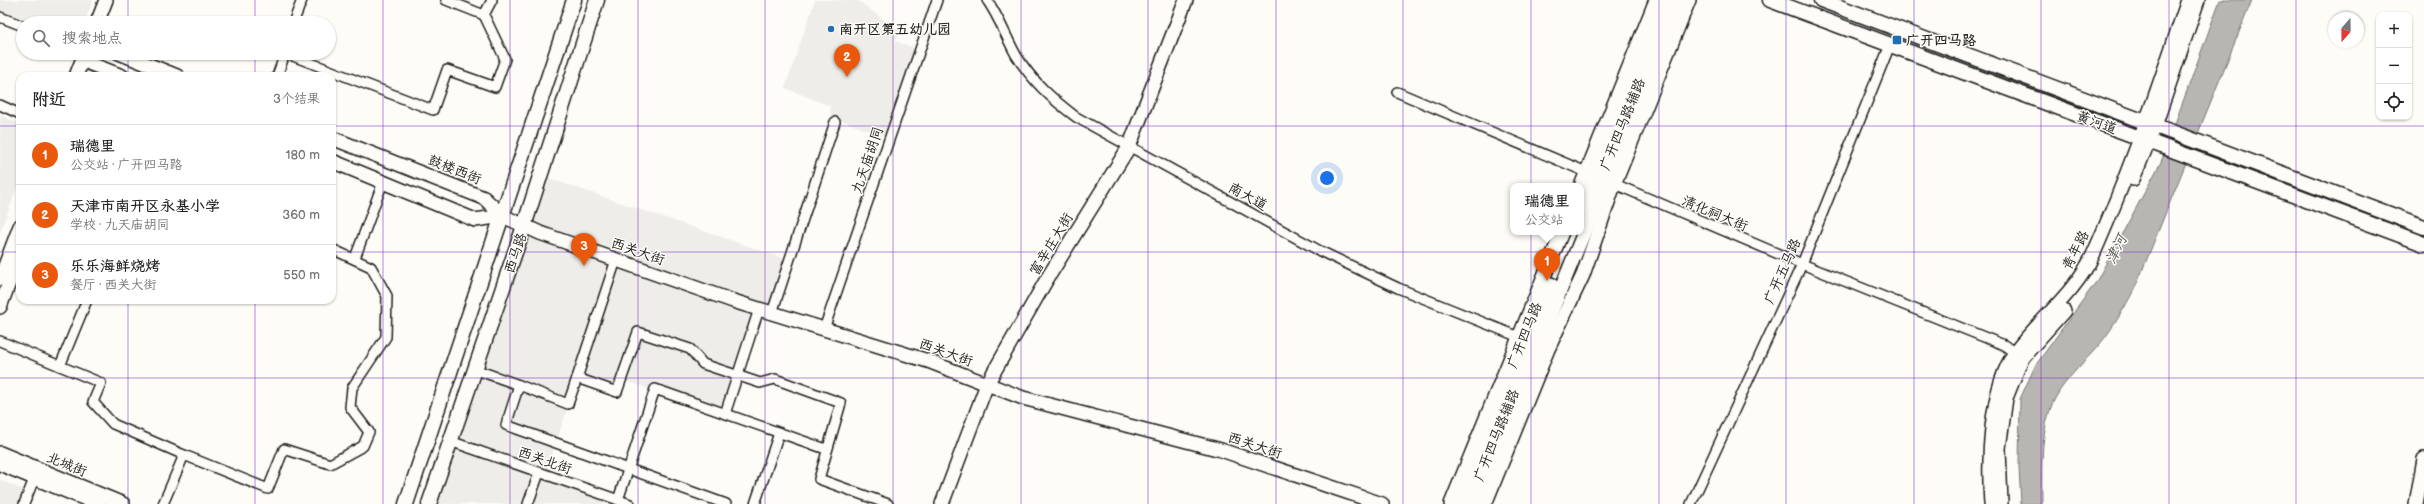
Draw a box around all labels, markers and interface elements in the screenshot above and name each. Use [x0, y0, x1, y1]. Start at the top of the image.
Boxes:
north arrow [2328, 12, 2364, 48]
map controls [2376, 12, 2412, 120]
button: + [2376, 12, 2412, 48]
search box [16, 16, 336, 60]
place label: 南开区第五幼儿园 [839, 21, 951, 38]
marker: 南开区第五幼儿园 [826, 24, 836, 34]
icon: search [30, 27, 52, 49]
text: 搜索地点 [62, 29, 122, 48]
place label: 广开四马路 [1906, 32, 1976, 49]
marker: 广开四马路 [1891, 34, 1903, 46]
pin: 2 [834, 44, 860, 77]
button: − [2376, 48, 2412, 84]
street label: 广开四马路辅路 [1596, 76, 1649, 173]
button: locate [2376, 84, 2412, 120]
text: 附近 [32, 90, 66, 110]
text: 3个结果 [273, 91, 320, 107]
street label: 黄河道 [2074, 107, 2119, 138]
street label: 九天庙胡同 [848, 124, 887, 196]
text: 瑞德里 [70, 137, 115, 156]
text: 1 [42, 147, 48, 163]
text: 180 m [285, 147, 320, 163]
street label: 鼓楼西街 [426, 151, 484, 188]
text: 公交站 · 广开四马路 [70, 157, 182, 173]
your location [1317, 168, 1337, 188]
street label: 南大道 [1225, 179, 1270, 214]
popup [1510, 183, 1584, 235]
text: 瑞德里 [1524, 192, 1570, 211]
street label: 清化祠大街 [1679, 192, 1750, 235]
text: 天津市南开区永基小学 [70, 197, 220, 216]
text: 2 [41, 207, 49, 223]
text: 360 m [282, 207, 320, 223]
street label: 富辛庄大街 [1026, 210, 1077, 279]
text: 公交站 [1524, 212, 1564, 228]
text: 学校 · 九天庙胡同 [70, 217, 169, 233]
street label: 青年路 [2058, 228, 2093, 273]
water label: 津河 [2101, 229, 2133, 267]
street label: 西马路 [501, 231, 530, 276]
pin: 3 [571, 233, 597, 266]
street label: 西关大街 [609, 234, 667, 269]
street label: 广开五马路 [1760, 236, 1804, 307]
pin: 1 [1534, 248, 1560, 281]
text: 乐乐海鲜烧烤 [70, 257, 160, 276]
text: 3 [41, 267, 49, 283]
text: 550 m [283, 267, 320, 283]
text: 餐厅 · 西关大街 [70, 277, 156, 293]
street label: 广开四马路 [1503, 300, 1545, 371]
street label: 西关大街 [917, 335, 975, 370]
street label: 广开四马路辅路 [1470, 387, 1523, 484]
street label: 西关大街 [1226, 429, 1284, 462]
street label: 西关北街 [516, 443, 574, 478]
street label: 北城街 [44, 449, 89, 480]

